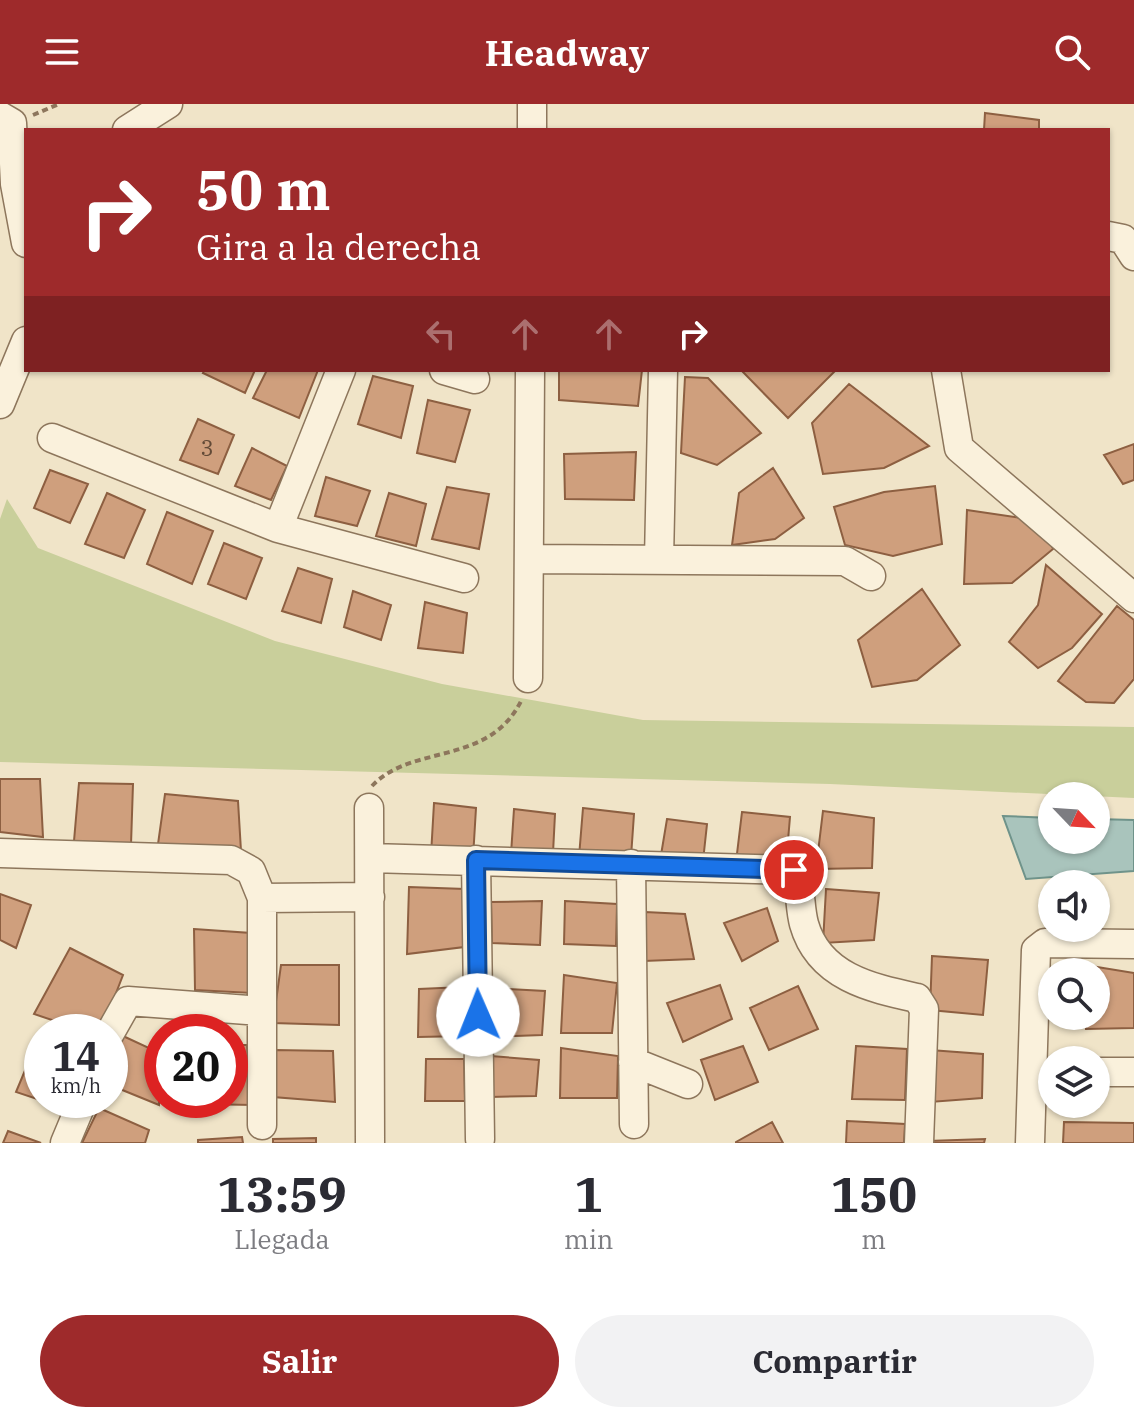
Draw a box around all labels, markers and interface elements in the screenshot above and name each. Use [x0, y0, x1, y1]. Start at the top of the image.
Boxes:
text: Headway [485, 29, 649, 76]
icon: menu [40, 30, 84, 74]
icon: search [1050, 30, 1094, 74]
text: 50 m [196, 153, 331, 225]
icon: right [64, 160, 168, 264]
text: Gira a la derecha [196, 223, 481, 270]
icon: left [419, 312, 463, 356]
icon: ahead [503, 312, 547, 356]
icon: ahead [587, 312, 631, 356]
icon: right [671, 312, 715, 356]
house number: 3 [200, 433, 214, 462]
north arrow [1038, 782, 1110, 854]
map controls [1038, 782, 1110, 1118]
pin [760, 836, 828, 904]
icon: arrive [772, 848, 816, 892]
button: sound [1038, 870, 1110, 942]
button: search [1038, 958, 1110, 1030]
position arrow [436, 973, 520, 1057]
speed limit sign: 20 [144, 1014, 248, 1118]
text: 14 [52, 1030, 100, 1082]
button: layers [1038, 1046, 1110, 1118]
text: km/h [51, 1072, 101, 1099]
text: 13:59 [217, 1163, 347, 1225]
text: 1 [574, 1163, 603, 1225]
text: 150 [831, 1163, 917, 1225]
text: Llegada [234, 1222, 330, 1256]
text: min [564, 1222, 613, 1256]
text: m [861, 1222, 886, 1256]
button: Salir [40, 1315, 559, 1407]
button: Compartir [575, 1315, 1094, 1407]

